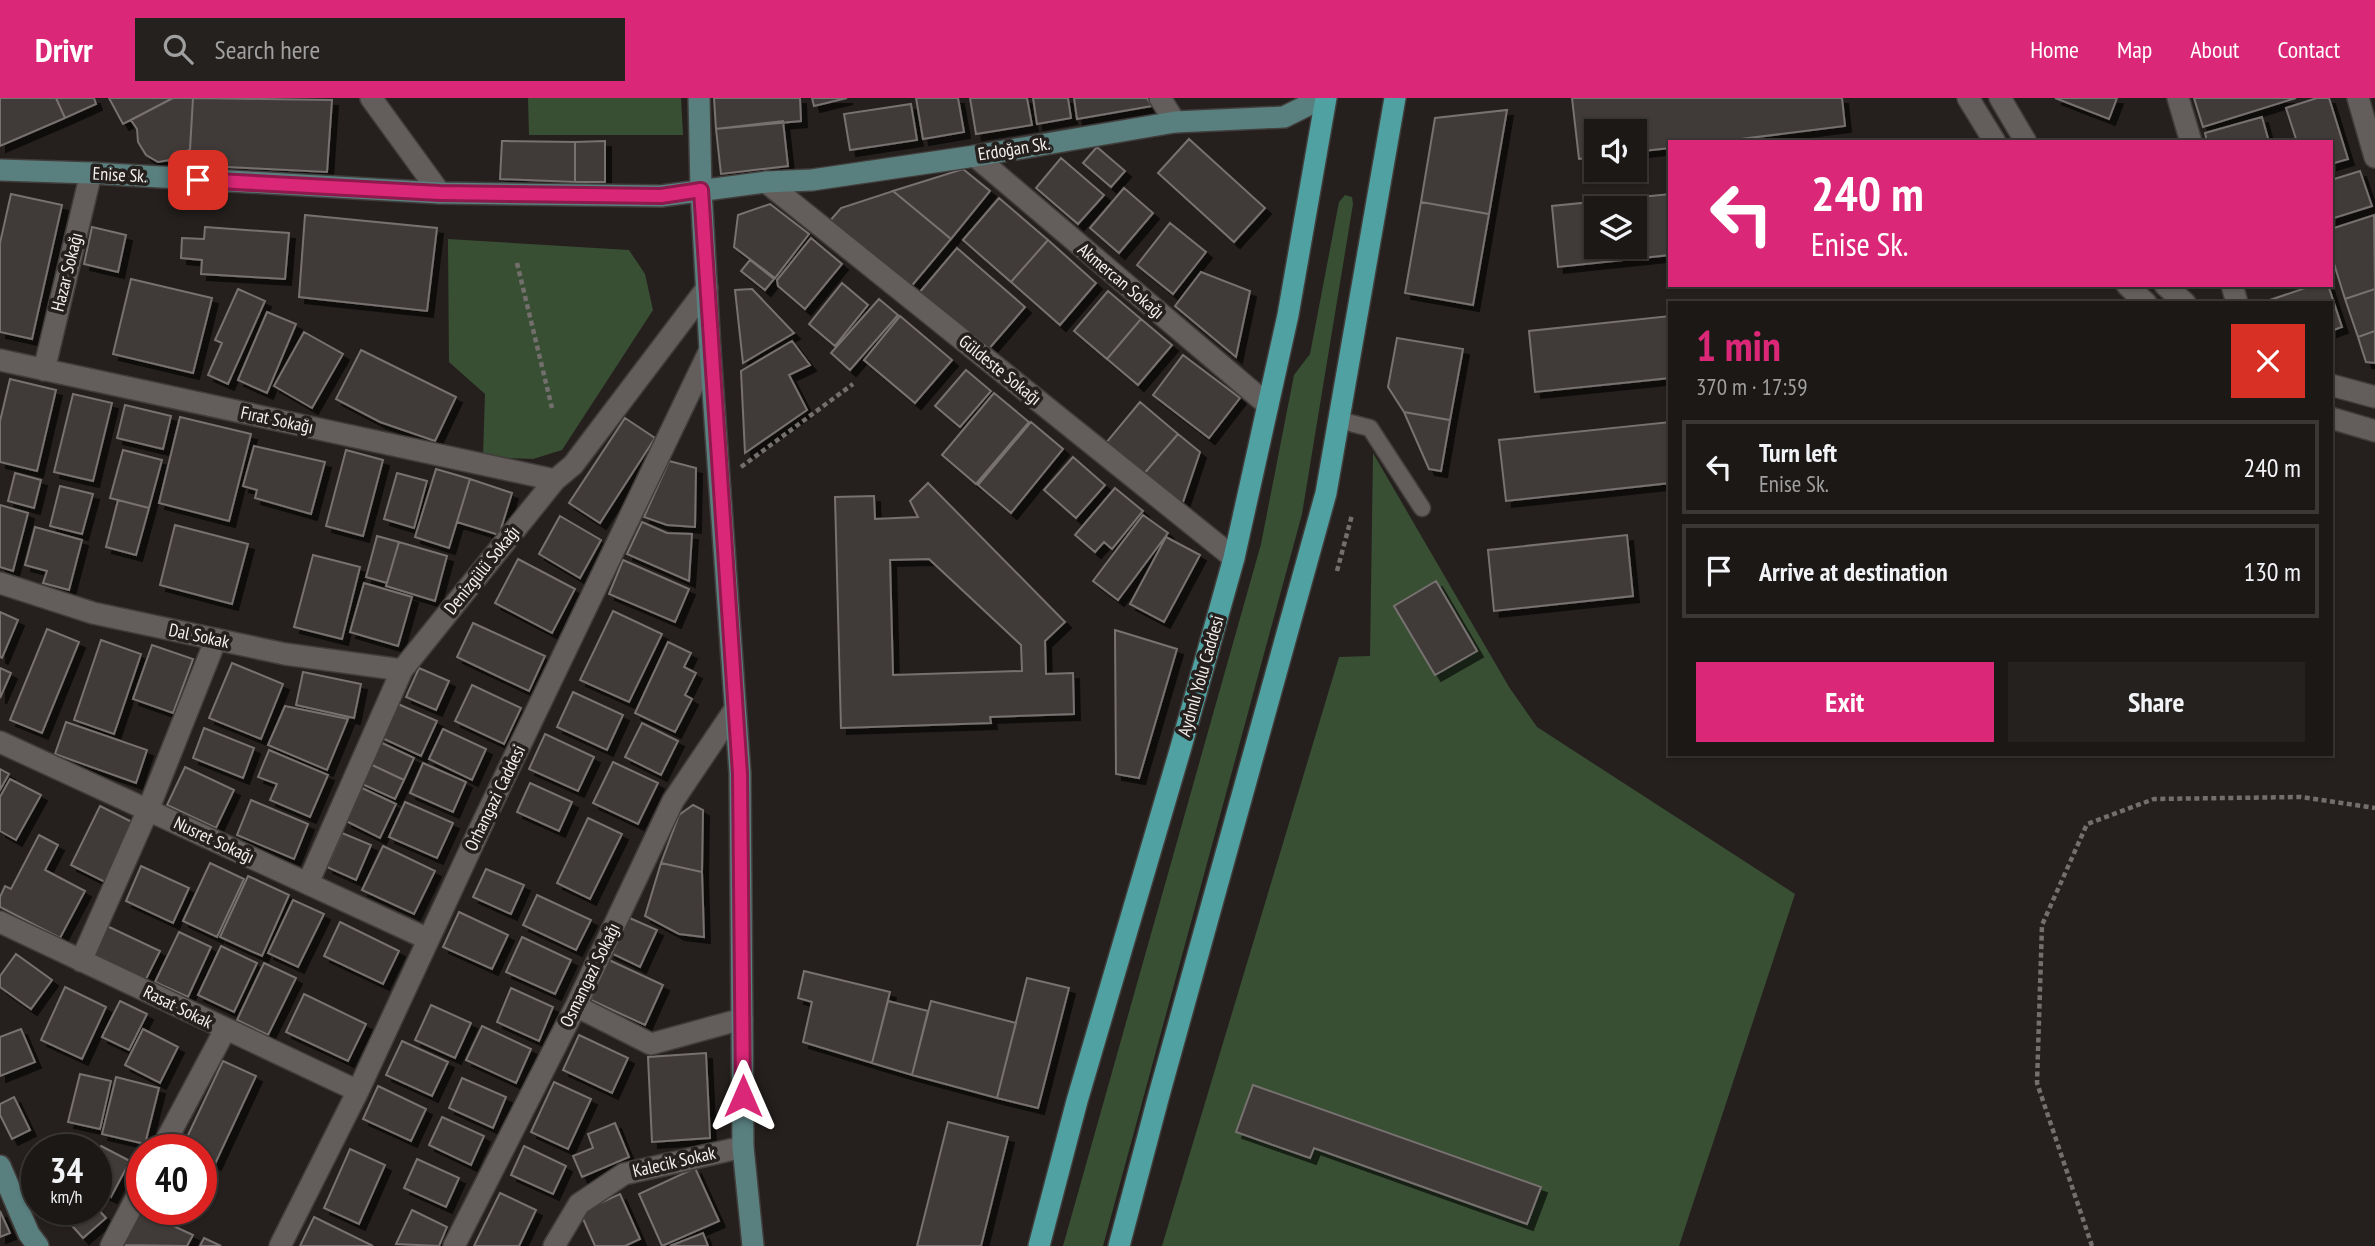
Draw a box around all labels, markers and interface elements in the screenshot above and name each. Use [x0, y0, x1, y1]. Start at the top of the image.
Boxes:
search box [135, 18, 625, 81]
text: Drivr [35, 28, 93, 71]
icon: search [159, 30, 197, 68]
text: Search here [215, 33, 320, 66]
text: Home [2030, 34, 2079, 65]
text: Map [2117, 34, 2152, 65]
text: About [2190, 34, 2239, 65]
text: Contact [2277, 34, 2340, 65]
map controls [1584, 119, 1647, 259]
button: sound [1584, 119, 1647, 182]
street label: Erdoğan Sk. [976, 131, 1052, 166]
pin [168, 150, 228, 210]
icon: arrive [179, 161, 217, 199]
text: 240 m [1811, 161, 1924, 225]
street label: Enise Sk. [92, 162, 148, 187]
icon: left [1696, 168, 1787, 259]
button: layers [1584, 196, 1647, 259]
text: Enise Sk. [1811, 223, 1908, 265]
street label: Hazar Sokağı [46, 230, 87, 314]
street label: Akmercan Sokağı [1073, 238, 1169, 324]
text: 1 min [1696, 318, 1781, 373]
button: close [2231, 324, 2305, 398]
street label: Güldeste Sokağı [954, 329, 1046, 410]
text: 370 m · 17:59 [1696, 372, 1808, 401]
street label: Fırat Sokağı [239, 401, 315, 438]
text: Turn left [1759, 436, 1837, 469]
icon: left [1700, 448, 1738, 486]
text: 240 m [2243, 451, 2301, 484]
text: Enise Sk. [1759, 469, 1829, 498]
street label: Denizgülü Sokağı [439, 521, 524, 619]
icon: arrive [1700, 552, 1738, 590]
text: Arrive at destination [1759, 555, 1948, 588]
text: 130 m [2243, 555, 2301, 588]
street label: Aydınlı Yolu Caddesi [1172, 613, 1229, 739]
street label: Dal Sokak [167, 618, 231, 653]
button: Exit [1696, 662, 1994, 742]
button: Share [2008, 662, 2305, 742]
street label: Orhangazi Caddesi [459, 741, 530, 855]
street label: Nusret Sokağı [170, 811, 258, 868]
street label: Osmangazi Sokağı [554, 919, 625, 1031]
street label: Rasat Sokak [140, 980, 217, 1033]
position arrow [706, 1059, 780, 1133]
speed limit sign: 40 [126, 1134, 217, 1225]
street label: Kalecik Sokak [630, 1141, 718, 1182]
text: 34 [50, 1147, 83, 1193]
text: km/h [51, 1185, 82, 1208]

